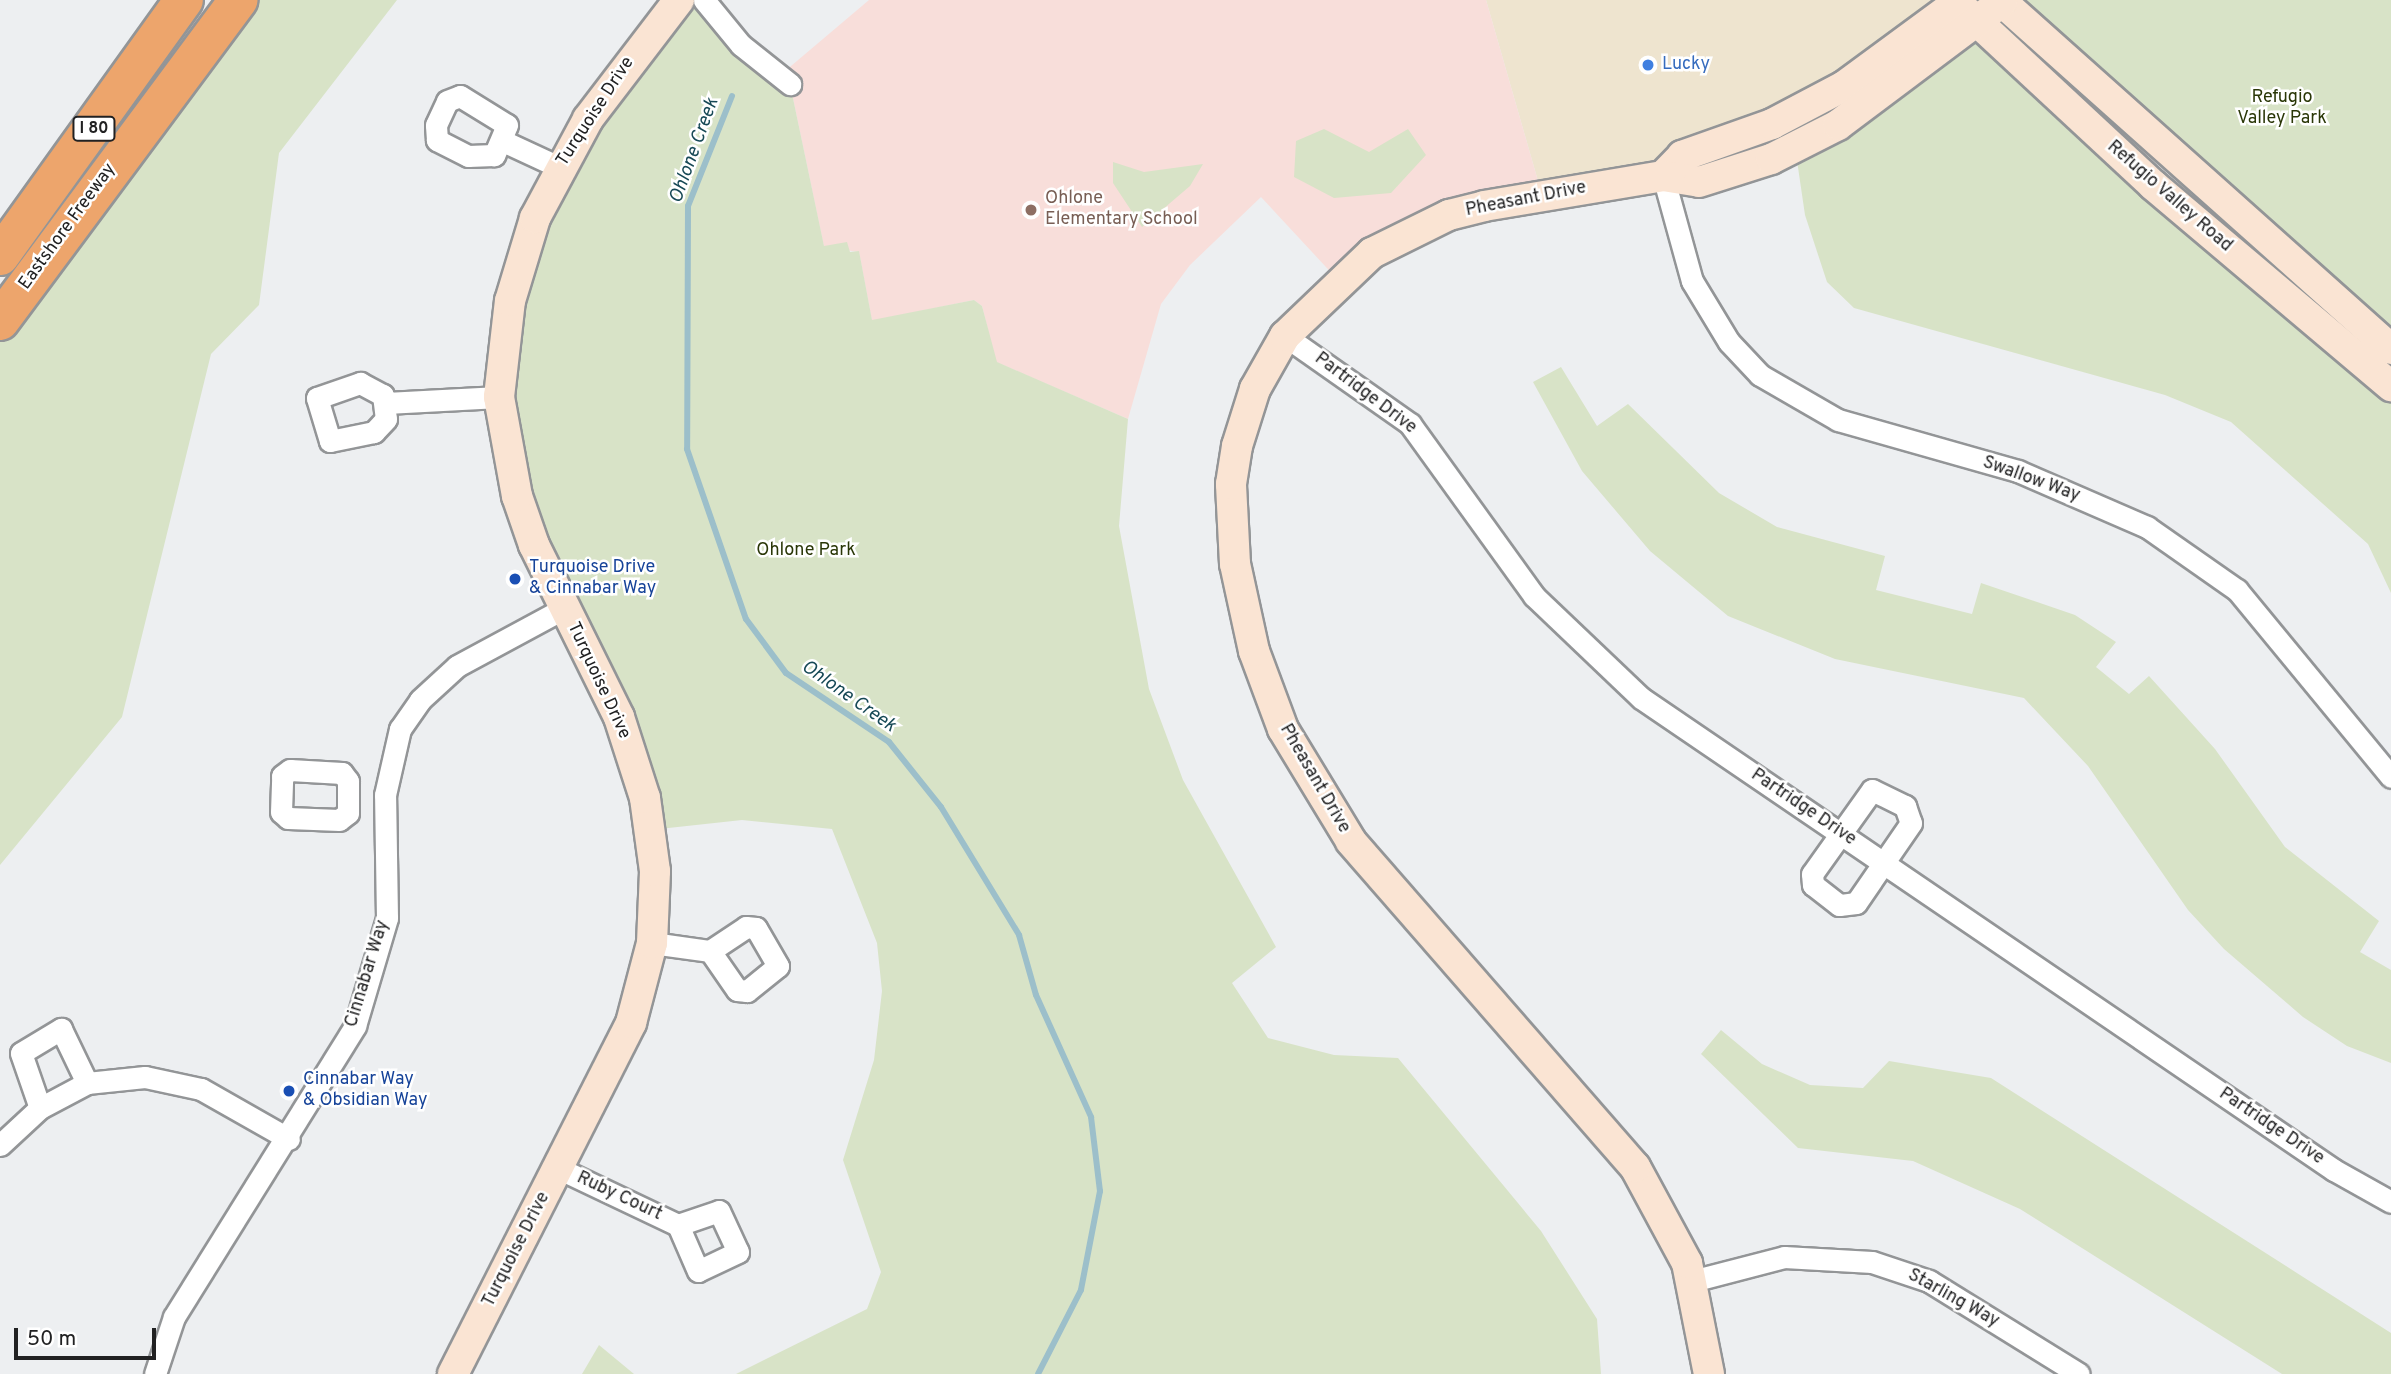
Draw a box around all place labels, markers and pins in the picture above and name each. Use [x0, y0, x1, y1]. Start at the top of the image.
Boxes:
place label: Lucky [1662, 54, 1710, 76]
marker: Lucky [1640, 57, 1656, 73]
place label: Ohlone Elementary School [1045, 189, 1198, 232]
marker: Ohlone Elementary School [1023, 202, 1039, 218]
place label: Turquoise Drive & Cinnabar Way [529, 558, 657, 600]
marker: Turquoise Drive & Cinnabar Way [507, 571, 523, 587]
place label: Cinnabar Way & Obsidian Way [303, 1070, 428, 1112]
marker: Cinnabar Way & Obsidian Way [281, 1083, 297, 1099]

